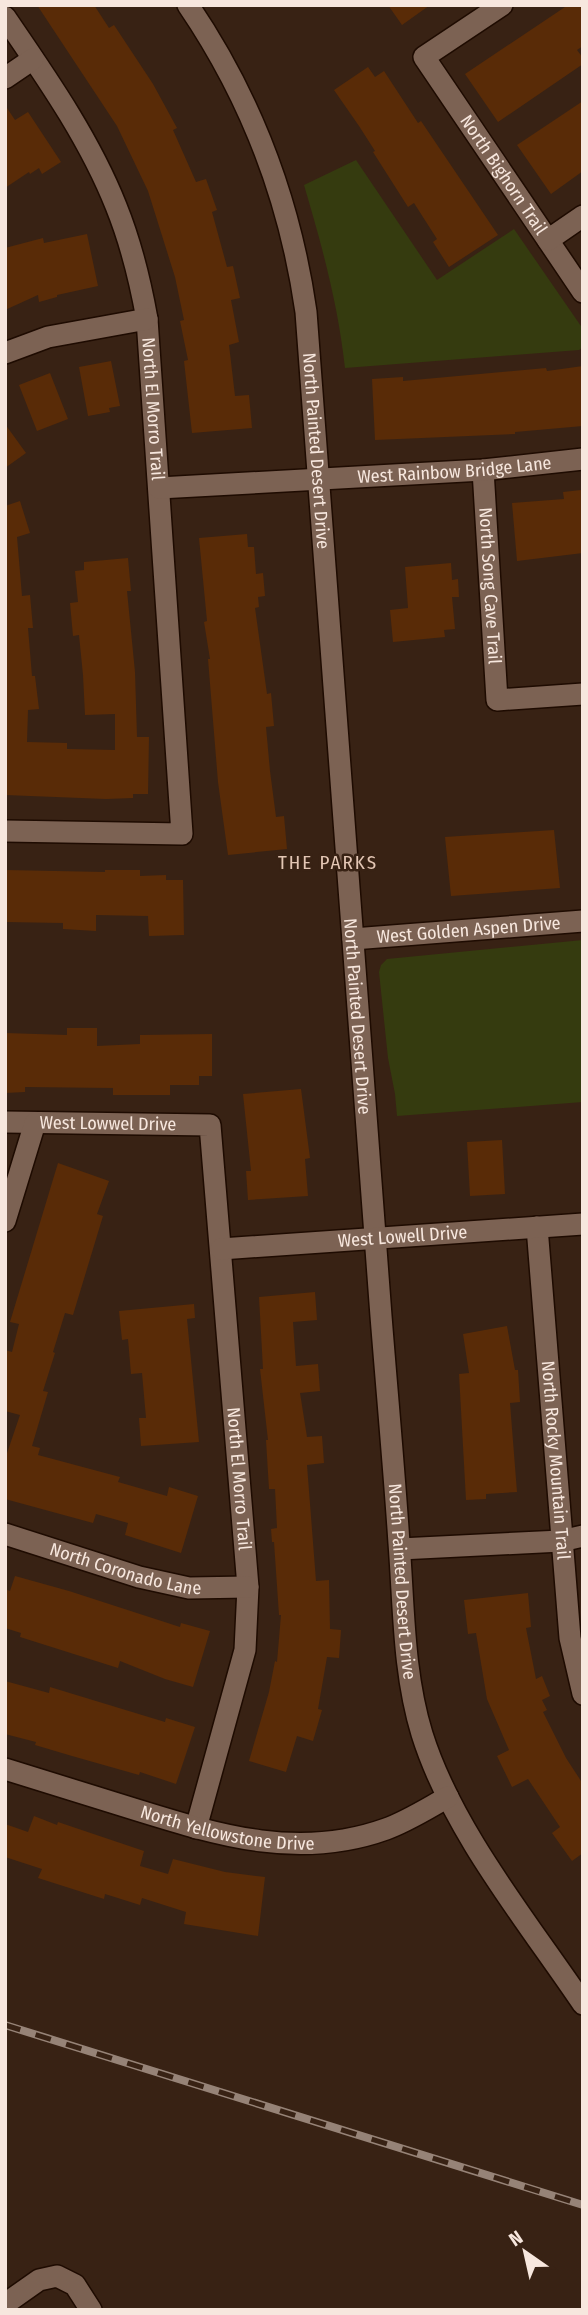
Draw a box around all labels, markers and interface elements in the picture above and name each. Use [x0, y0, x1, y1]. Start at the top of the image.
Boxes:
street label: North Bighorn Trail [455, 111, 552, 239]
street label: North El Morro Trail [137, 336, 169, 481]
street label: North Painted Desert Drive [298, 352, 334, 550]
street label: West Rainbow Bridge Lane [357, 452, 553, 488]
street label: North Song Cave Trail [474, 507, 506, 665]
district label: THE PARKS [278, 851, 378, 874]
street label: West Golden Aspen Drive [376, 912, 561, 948]
street label: North Painted Desert Drive [339, 917, 376, 1115]
street label: West Lowwel Drive [39, 1112, 177, 1136]
street label: West Lowell Drive [337, 1221, 468, 1252]
street label: North Rocky Mountain Trail [537, 1360, 575, 1561]
street label: North El Morro Trail [222, 1406, 256, 1551]
street label: North Painted Desert Drive [384, 1483, 421, 1681]
street label: North Coronado Lane [47, 1538, 202, 1599]
street label: North Yellowstone Drive [138, 1801, 315, 1855]
north arrow [490, 2217, 560, 2287]
text: N [505, 2226, 527, 2251]

